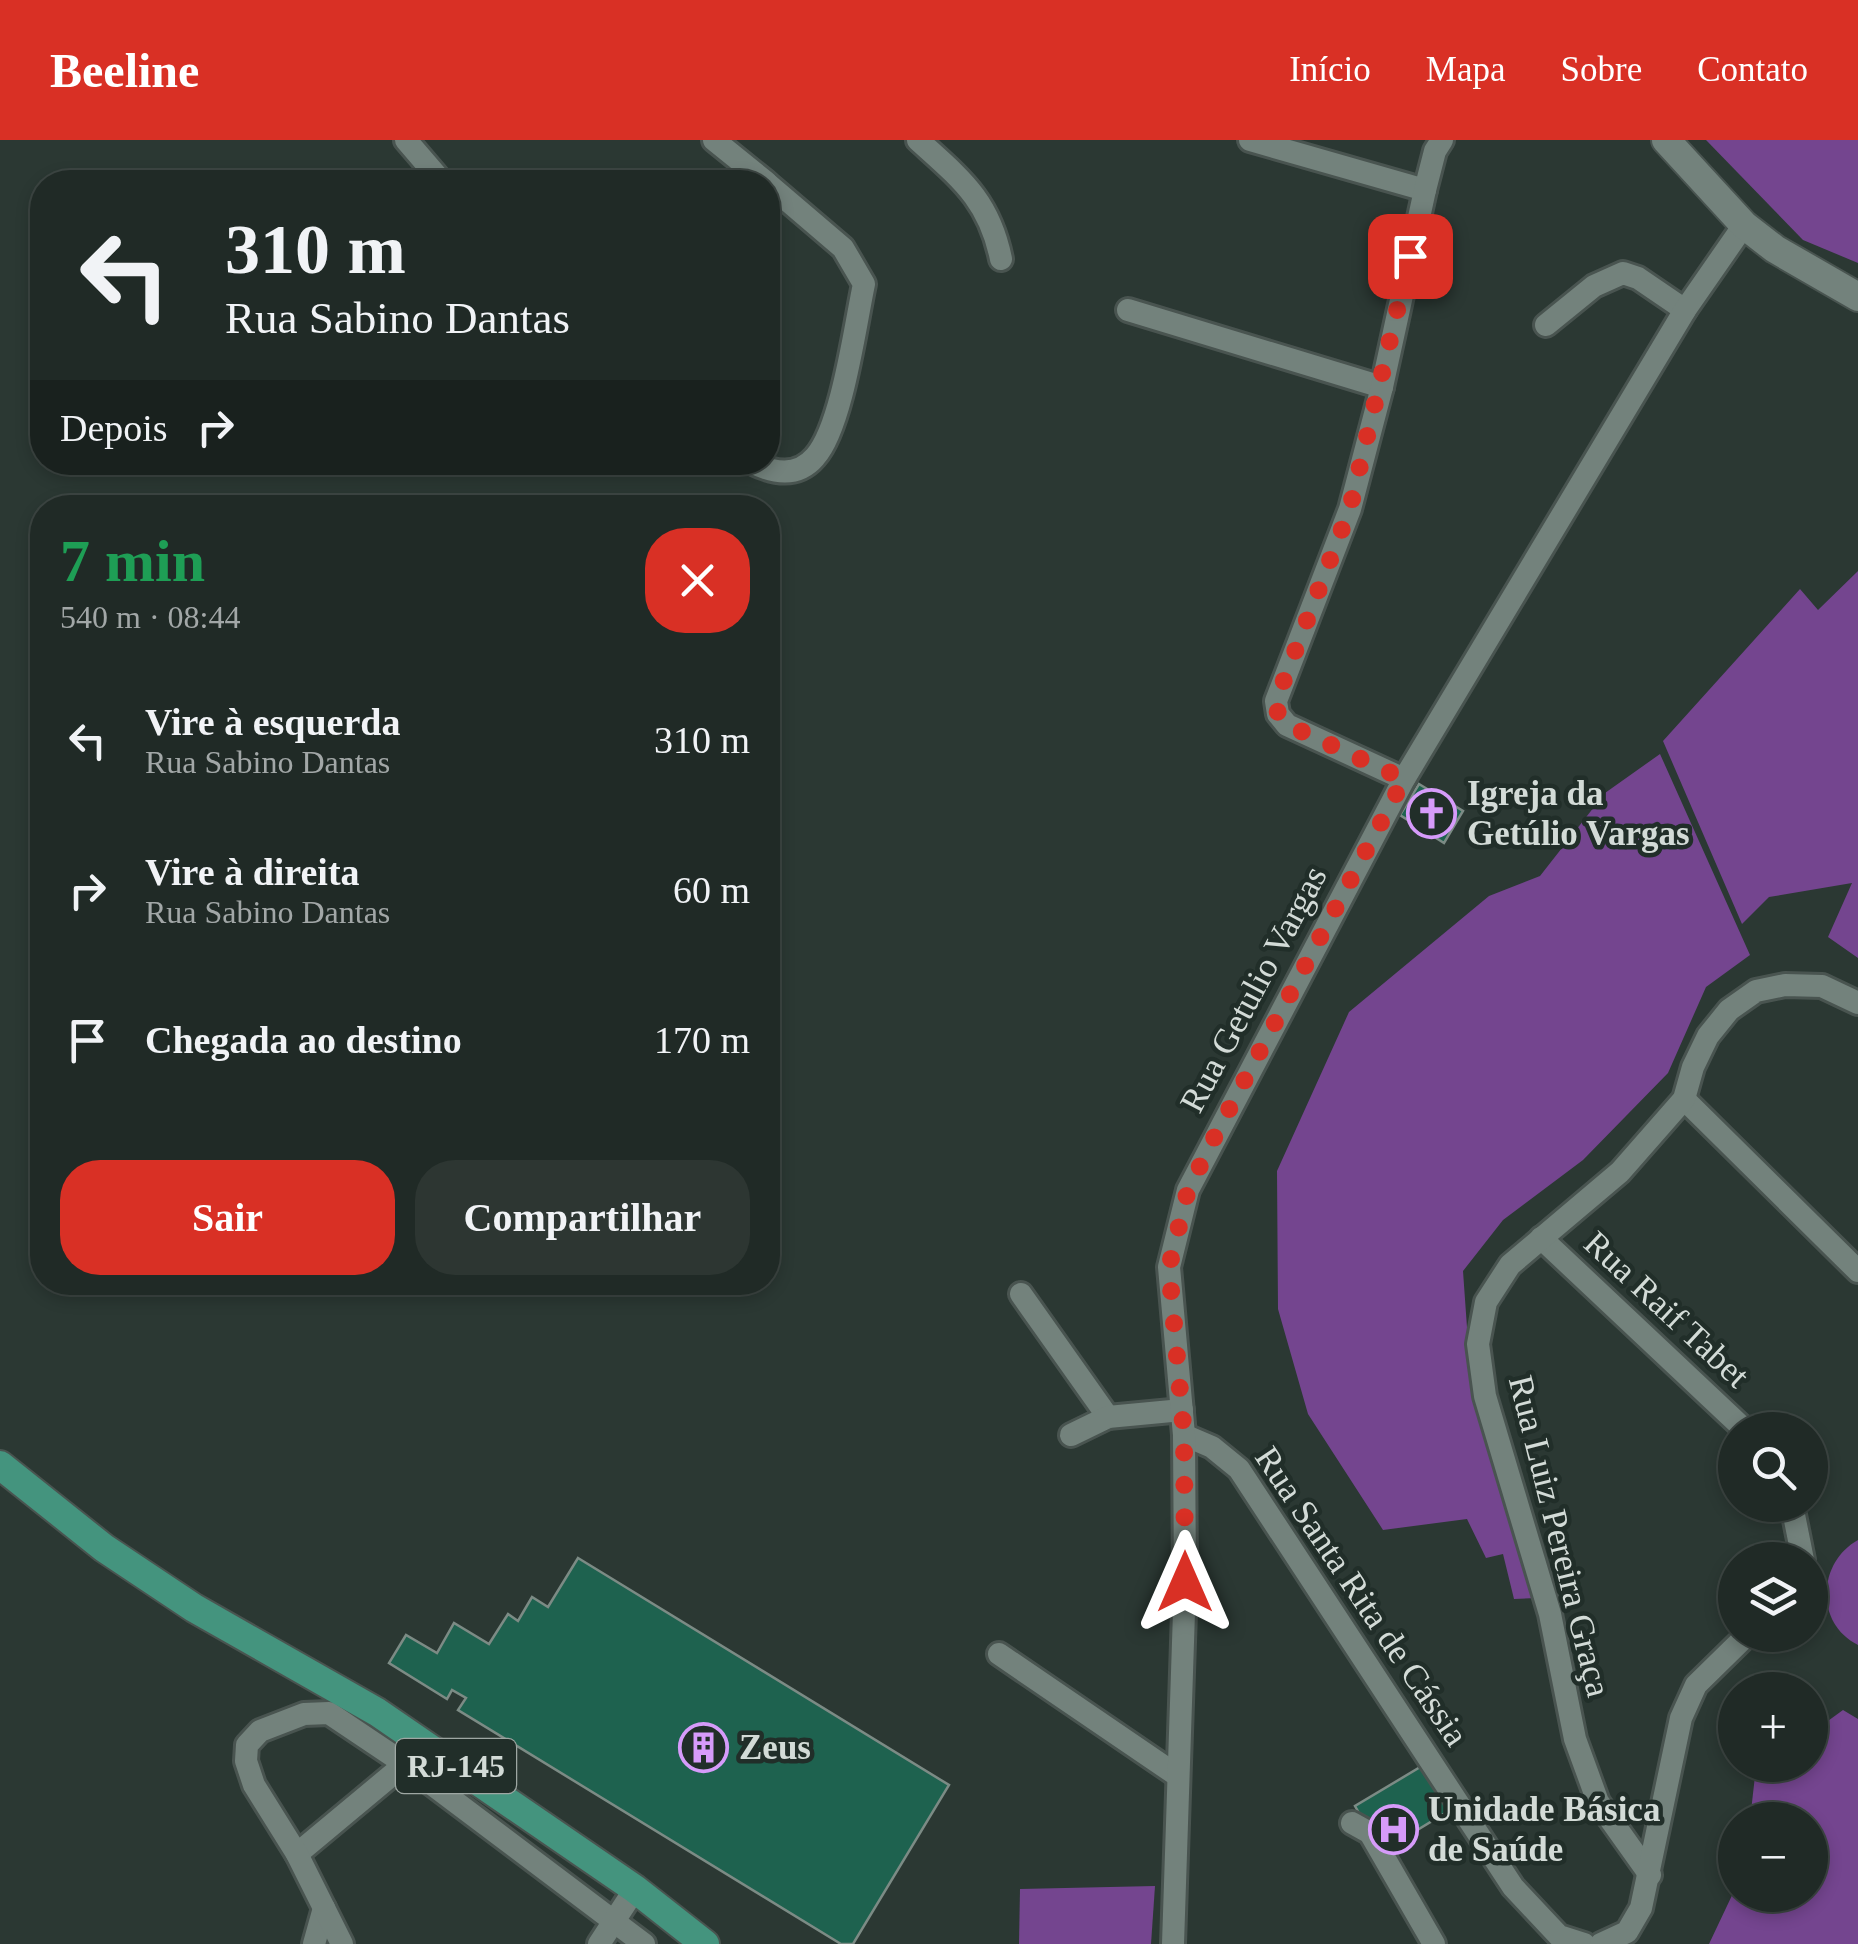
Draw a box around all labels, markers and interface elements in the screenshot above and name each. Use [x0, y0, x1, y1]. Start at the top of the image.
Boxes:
text: Beeline [50, 44, 199, 97]
text: Início [1289, 50, 1371, 89]
text: Mapa [1426, 50, 1506, 89]
text: Sobre [1561, 50, 1642, 89]
text: Contato [1697, 50, 1808, 89]
icon: left [60, 210, 190, 340]
text: 310 m [225, 211, 406, 288]
pin [1368, 214, 1453, 299]
icon: arrive [1383, 229, 1438, 284]
text: Rua Sabino Dantas [225, 293, 570, 343]
icon: right [188, 400, 243, 455]
text: Depois [60, 407, 168, 449]
text: 7 min [60, 528, 205, 594]
button: close [645, 528, 750, 633]
text: 540 m · 08:44 [60, 599, 240, 635]
text: Vire à esquerda [145, 701, 400, 743]
icon: left [60, 713, 115, 768]
text: 310 m [654, 719, 750, 761]
text: Rua Sabino Dantas [145, 744, 390, 780]
place label: Igreja da Getúlio Vargas [1467, 774, 1690, 853]
church icon: Igreja da Getúlio Vargas [1406, 787, 1458, 839]
text: Vire à direita [145, 851, 360, 893]
street label: Rua Getulio Vargas [1172, 860, 1335, 1119]
icon: right [60, 863, 115, 918]
text: 60 m [673, 869, 750, 911]
text: Rua Sabino Dantas [145, 894, 390, 930]
icon: arrive [60, 1013, 115, 1068]
text: Chegada ao destino [145, 1019, 462, 1061]
text: 170 m [654, 1019, 750, 1061]
button: Sair [60, 1160, 395, 1275]
button: Compartilhar [415, 1160, 750, 1275]
street label: Rua Raif Tabet [1576, 1223, 1757, 1396]
street label: Rua Luiz Pereira Graça [1501, 1372, 1618, 1701]
map controls [1718, 1412, 1828, 1912]
button: search [1718, 1412, 1828, 1522]
street label: Rua Santa Rita de Cássia [1247, 1440, 1476, 1753]
position arrow [1133, 1530, 1237, 1634]
button: layers [1718, 1542, 1828, 1652]
button: + [1718, 1672, 1828, 1782]
building icon: Zeus [678, 1721, 730, 1773]
place label: Zeus [739, 1728, 811, 1767]
road number: RJ-145 [396, 1739, 516, 1793]
place label: Unidade Básica de Saúde [1428, 1790, 1660, 1869]
button: − [1718, 1802, 1828, 1912]
hospital icon: Unidade Básica de Saúde [1367, 1803, 1419, 1855]

